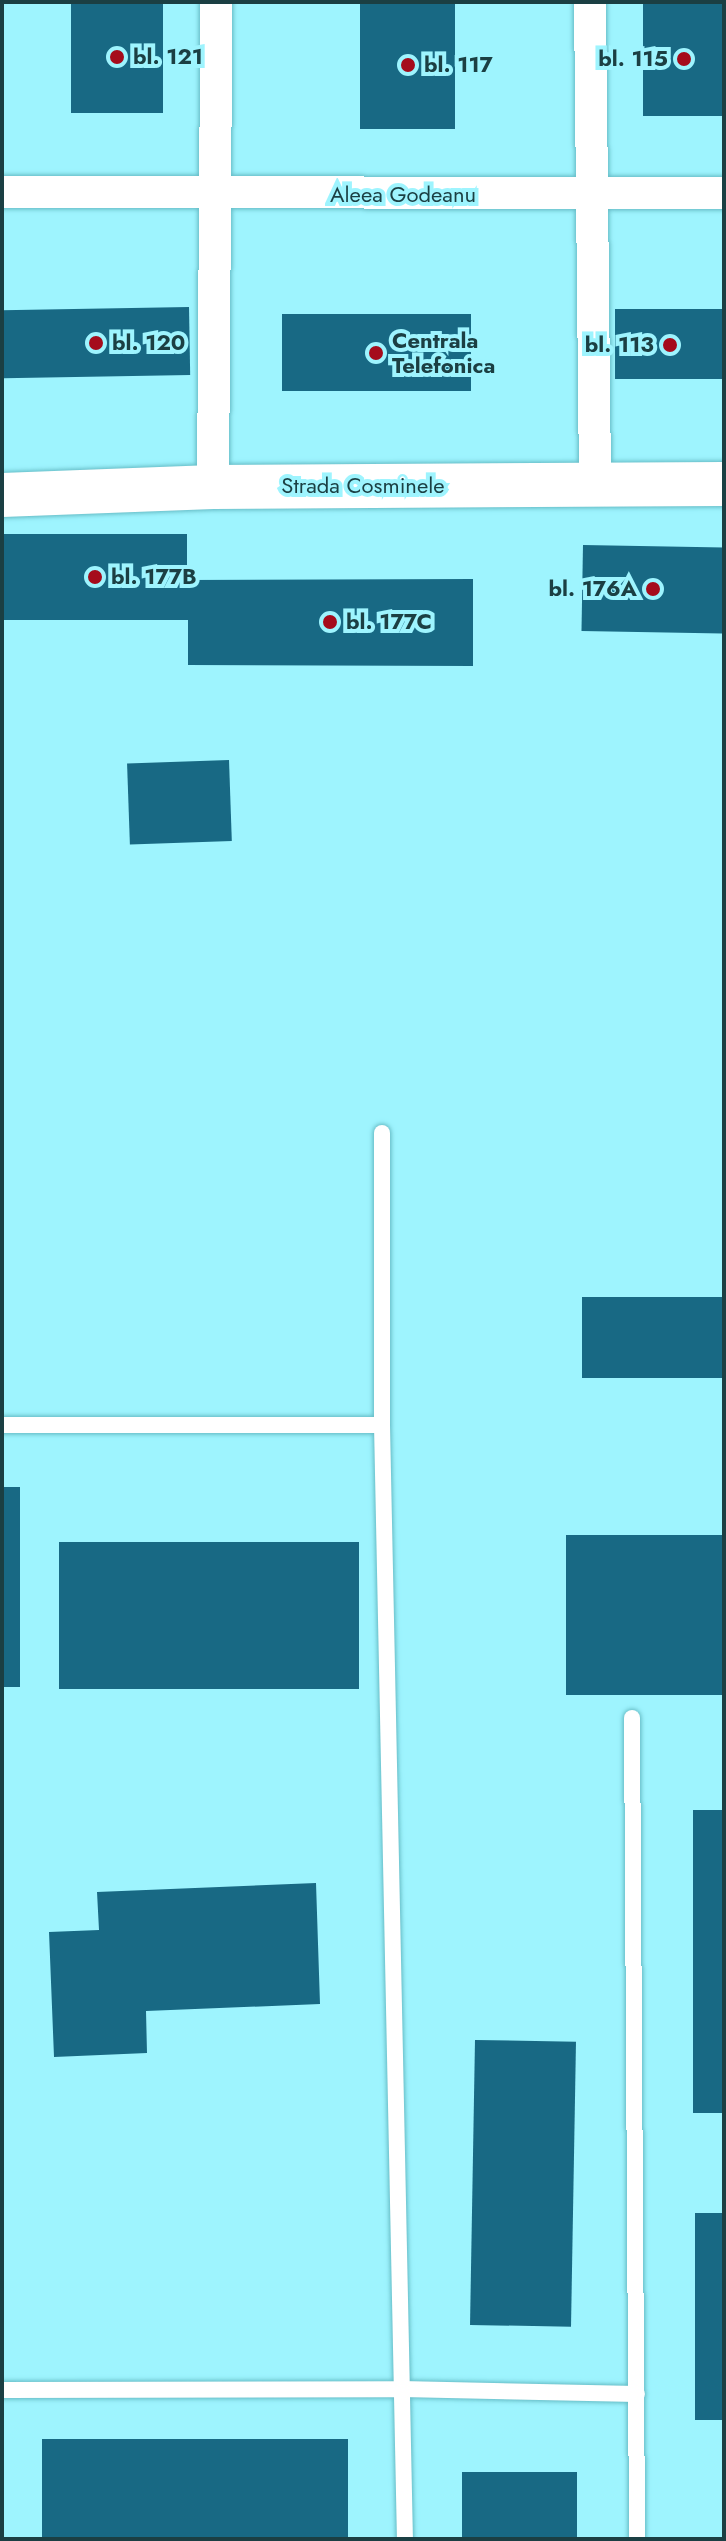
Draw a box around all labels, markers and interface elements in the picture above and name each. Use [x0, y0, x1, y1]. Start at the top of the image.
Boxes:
place label: bl. 121 [133, 44, 203, 70]
place label: bl. 115 [598, 46, 668, 72]
marker: bl. 121 [108, 48, 126, 66]
marker: bl. 115 [675, 50, 693, 68]
place label: bl. 117 [424, 52, 493, 78]
marker: bl. 117 [399, 56, 417, 74]
street label: Aleea Godeanu [330, 182, 476, 208]
place label: Centrala Telefonica [392, 327, 495, 378]
place label: bl. 120 [112, 330, 185, 356]
place label: bl. 113 [585, 332, 654, 358]
marker: bl. 120 [87, 334, 105, 352]
marker: bl. 113 [661, 336, 679, 354]
marker: Centrala Telefonica [367, 344, 385, 362]
street label: Strada Cosminele [281, 473, 445, 499]
place label: bl. 177B [111, 564, 197, 590]
marker: bl. 177B [86, 568, 104, 586]
place label: bl. 176A [548, 576, 637, 602]
marker: bl. 176A [644, 580, 662, 598]
place label: bl. 177C [346, 609, 432, 635]
marker: bl. 177C [321, 613, 339, 631]

